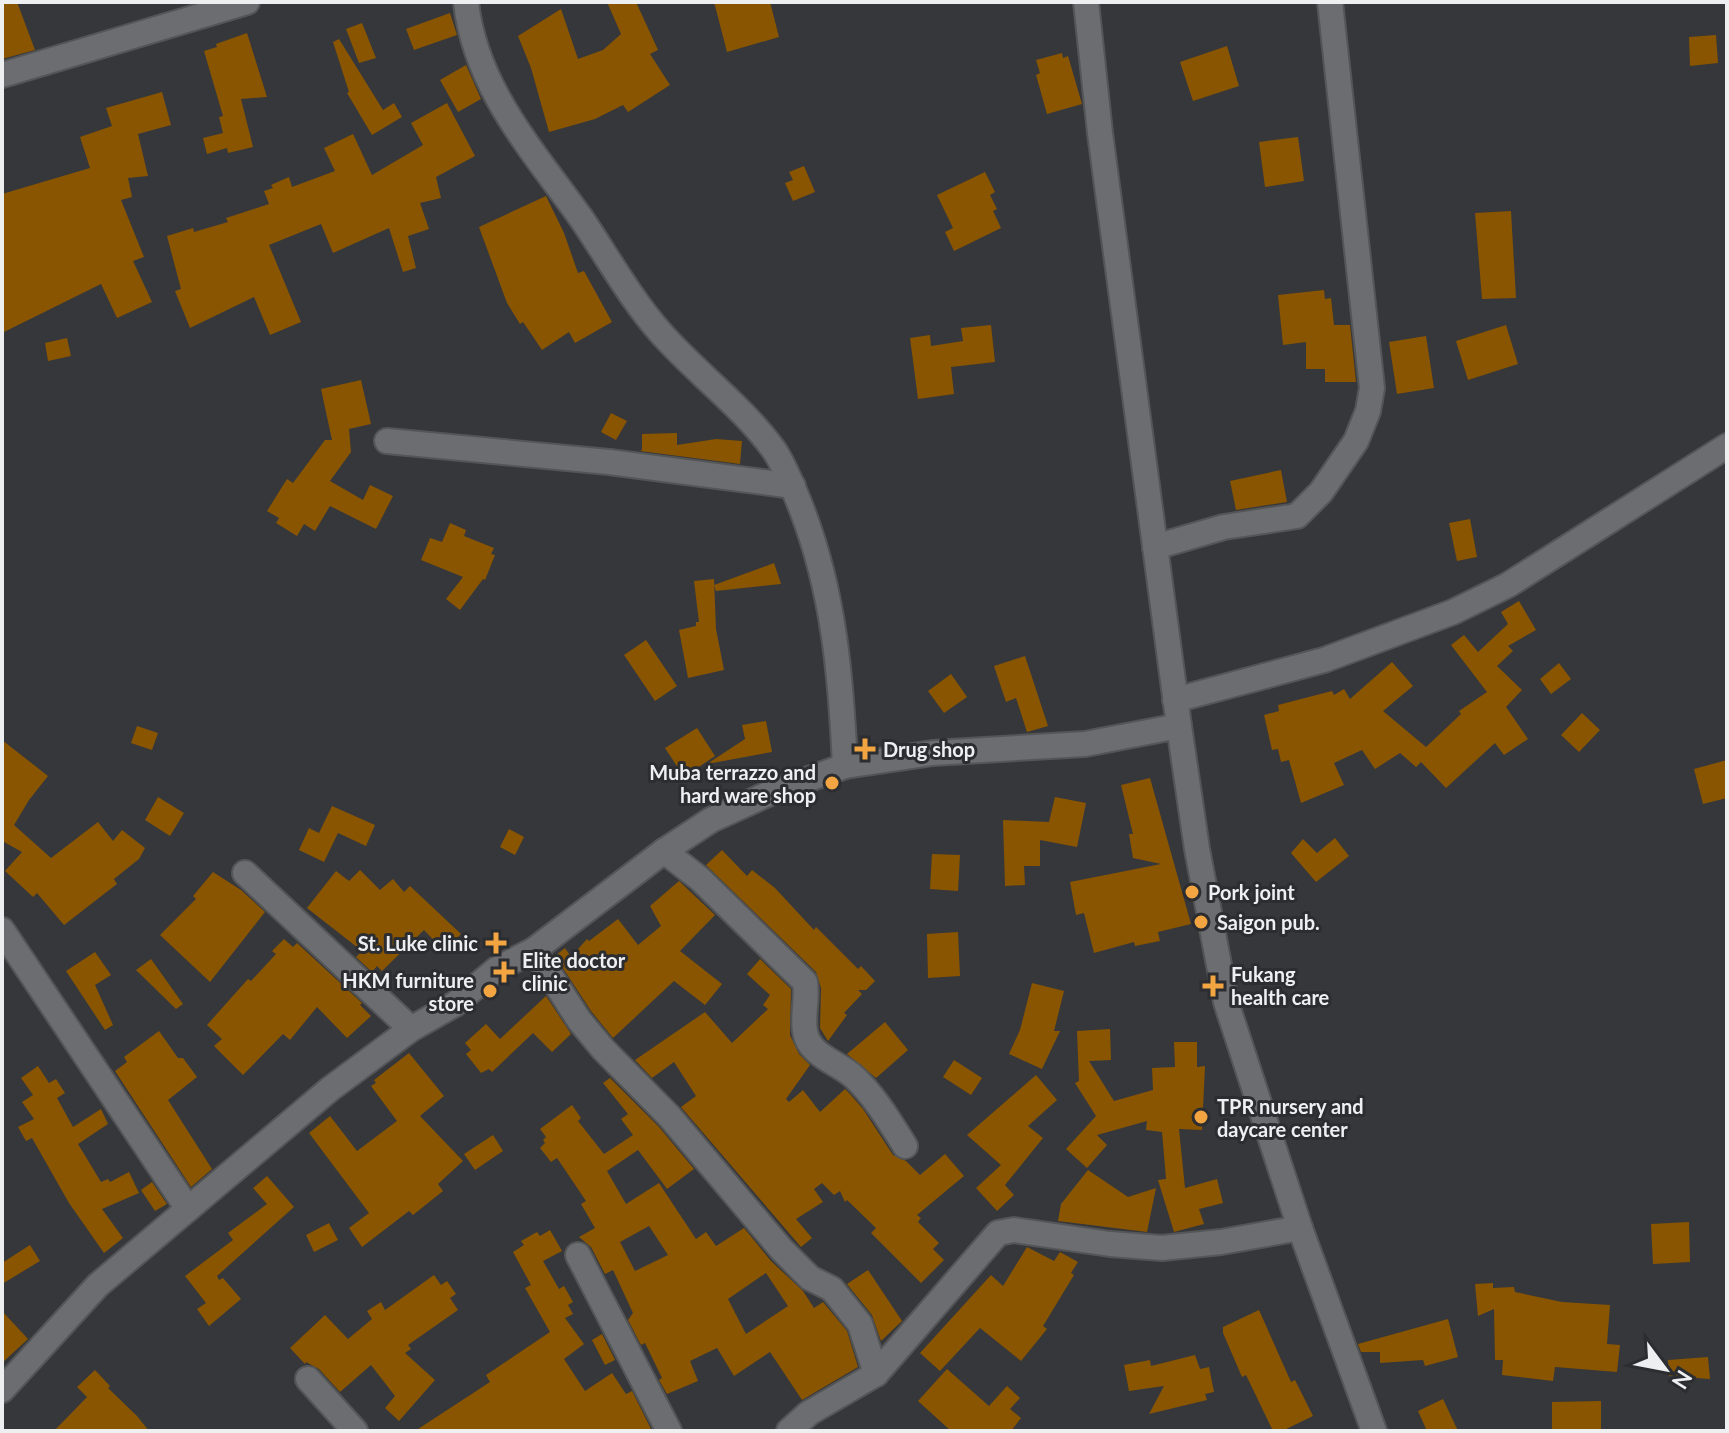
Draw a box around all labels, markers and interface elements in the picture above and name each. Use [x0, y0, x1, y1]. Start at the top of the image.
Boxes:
place label: Drug shop [883, 737, 975, 761]
marker: Drug shop [854, 738, 876, 760]
place label: Muba terrazzo and hard ware shop [649, 760, 816, 807]
marker: Muba terrazzo and hard ware shop [823, 774, 841, 792]
place label: Pork joint [1208, 880, 1295, 904]
marker: Pork joint [1183, 883, 1201, 901]
place label: Saigon pub. [1217, 910, 1320, 934]
marker: Saigon pub. [1192, 913, 1210, 931]
place label: St. Luke clinic [358, 931, 478, 955]
marker: St. Luke clinic [485, 932, 507, 954]
place label: Elite doctor clinic [522, 948, 626, 995]
marker: Elite doctor clinic [493, 961, 515, 983]
place label: Fukang health care [1231, 962, 1330, 1009]
place label: HKM furniture store [342, 968, 474, 1015]
marker: Fukang health care [1202, 975, 1224, 997]
marker: HKM furniture store [481, 982, 499, 1000]
place label: TPR nursery and daycare center [1217, 1094, 1364, 1141]
marker: TPR nursery and daycare center [1192, 1108, 1210, 1126]
north arrow [1625, 1329, 1705, 1409]
text: N [1666, 1366, 1698, 1394]

